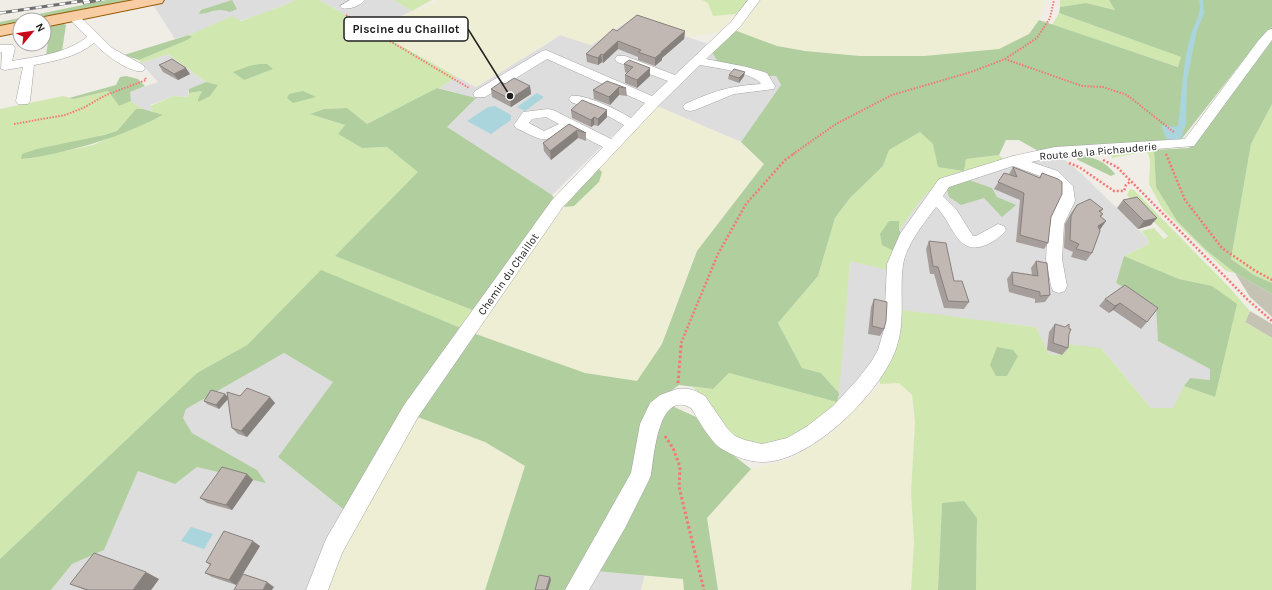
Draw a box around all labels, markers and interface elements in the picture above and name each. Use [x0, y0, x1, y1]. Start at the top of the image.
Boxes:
north arrow [12, 12, 52, 52]
callout: Piscine du Chaillot [344, 17, 468, 41]
text: N [33, 21, 48, 34]
text: Piscine du Chaillot [352, 22, 460, 36]
street label: Route de la Pichauderie [1039, 140, 1158, 163]
street label: Chemin du Chaillot [475, 231, 541, 318]

